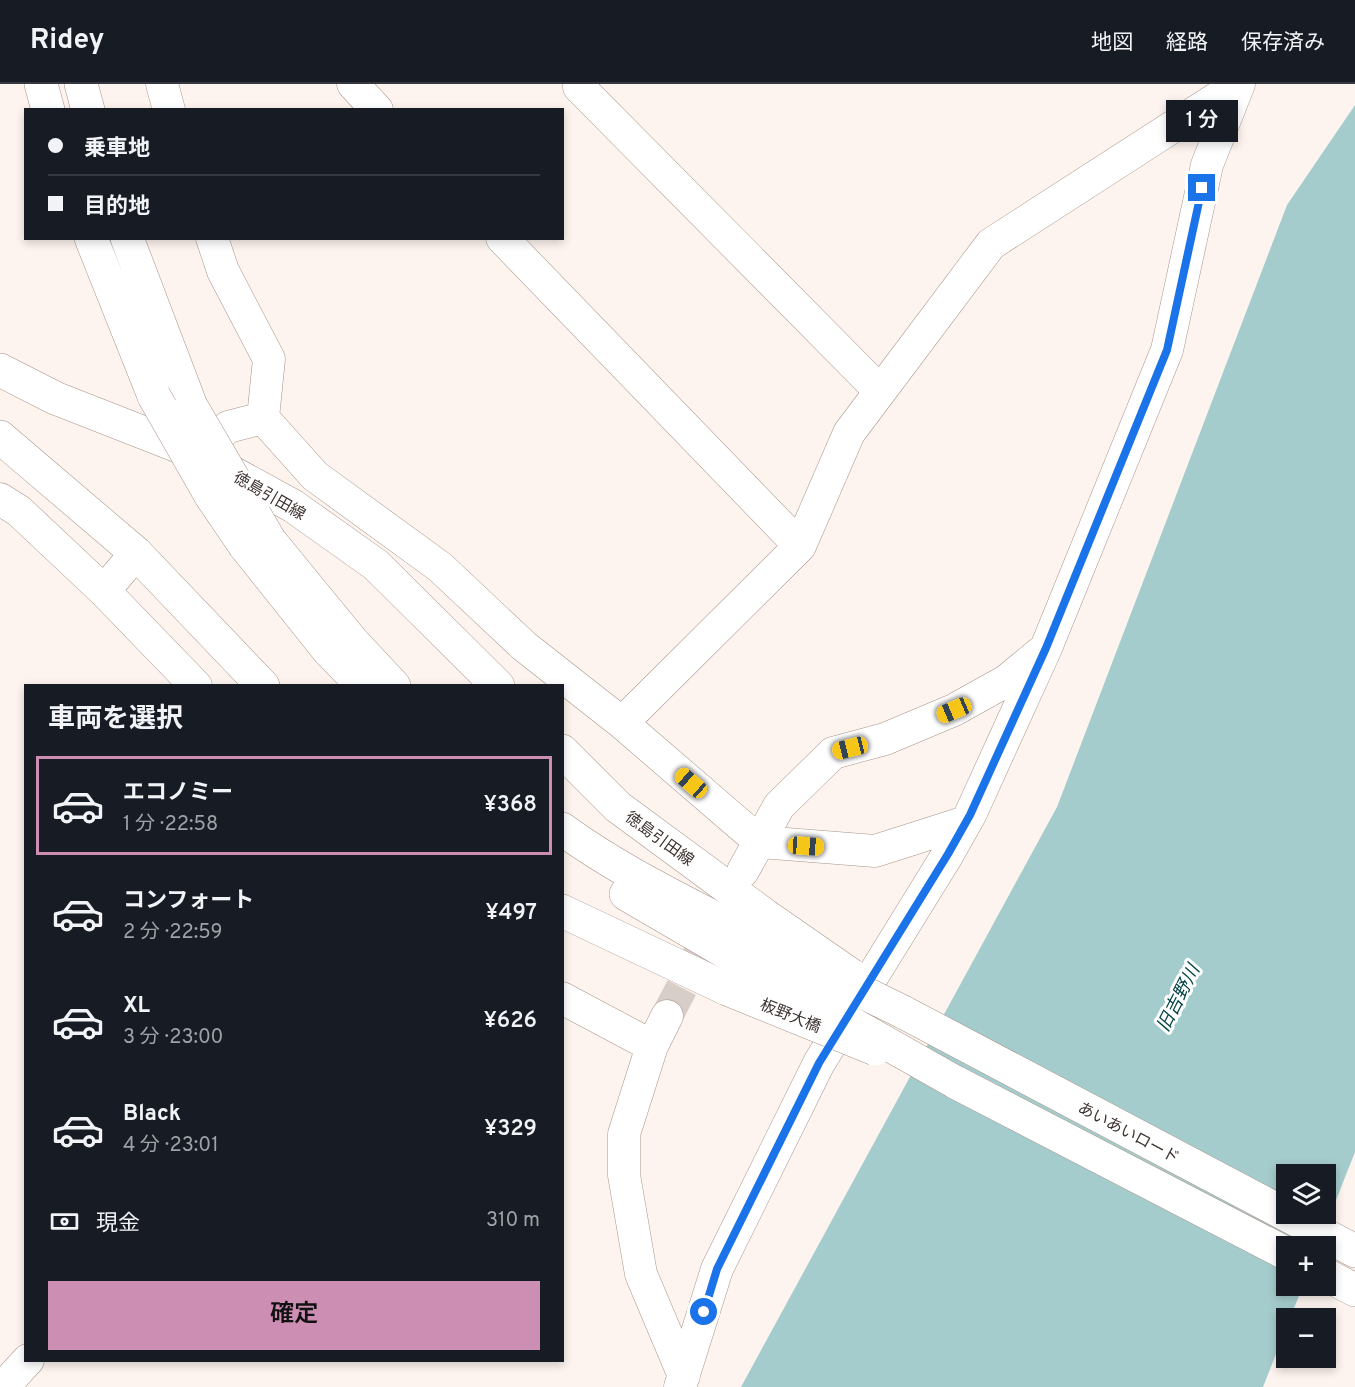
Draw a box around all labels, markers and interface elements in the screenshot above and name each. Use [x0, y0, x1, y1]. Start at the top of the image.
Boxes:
text: Ridey [30, 23, 104, 59]
text: 地図 [1091, 30, 1133, 57]
text: 経路 [1166, 30, 1208, 57]
text: 保存済み [1241, 30, 1325, 57]
callout: 1 分 [1166, 101, 1238, 143]
text: 1 分 [1186, 108, 1218, 134]
text: 乗車地 [84, 136, 150, 163]
route end [1188, 174, 1215, 201]
text: 目的地 [84, 194, 150, 221]
street label: 徳島引田線 [229, 468, 309, 525]
car [934, 695, 974, 725]
text: 車両を選択 [48, 703, 183, 737]
car [830, 735, 870, 761]
car [672, 764, 710, 802]
icon: car [51, 779, 105, 833]
text: エコノミー [123, 780, 233, 807]
text: ¥368 [484, 792, 537, 819]
street label: 徳島引田線 [621, 808, 697, 871]
text: 1 分 · 22:58 [123, 812, 218, 838]
car [787, 836, 825, 856]
icon: car [51, 887, 105, 941]
text: コンフォート [123, 888, 254, 915]
text: ¥497 [485, 900, 537, 927]
text: 2 分 · 22:59 [123, 920, 222, 946]
water label: 旧吉野川 [1153, 960, 1207, 1036]
text: XL [123, 993, 150, 1020]
icon: car [51, 995, 105, 1049]
street label: 板野大橋 [757, 996, 824, 1038]
text: ¥626 [484, 1008, 537, 1035]
text: 3 分 · 23:00 [123, 1025, 223, 1051]
street label: あいあいロード [1074, 1099, 1182, 1169]
text: Black [123, 1101, 181, 1128]
icon: car [51, 1103, 105, 1157]
text: ¥329 [484, 1116, 537, 1143]
text: 4 分 · 23:01 [123, 1133, 219, 1159]
map controls [1276, 1164, 1336, 1368]
button: layers [1276, 1164, 1336, 1224]
icon: cash [48, 1205, 81, 1238]
text: 310 m [486, 1208, 540, 1234]
text: 現金 [96, 1211, 140, 1238]
button: + [1276, 1236, 1336, 1296]
button: 確定 [48, 1281, 540, 1350]
route start [690, 1298, 717, 1325]
button: − [1276, 1308, 1336, 1368]

